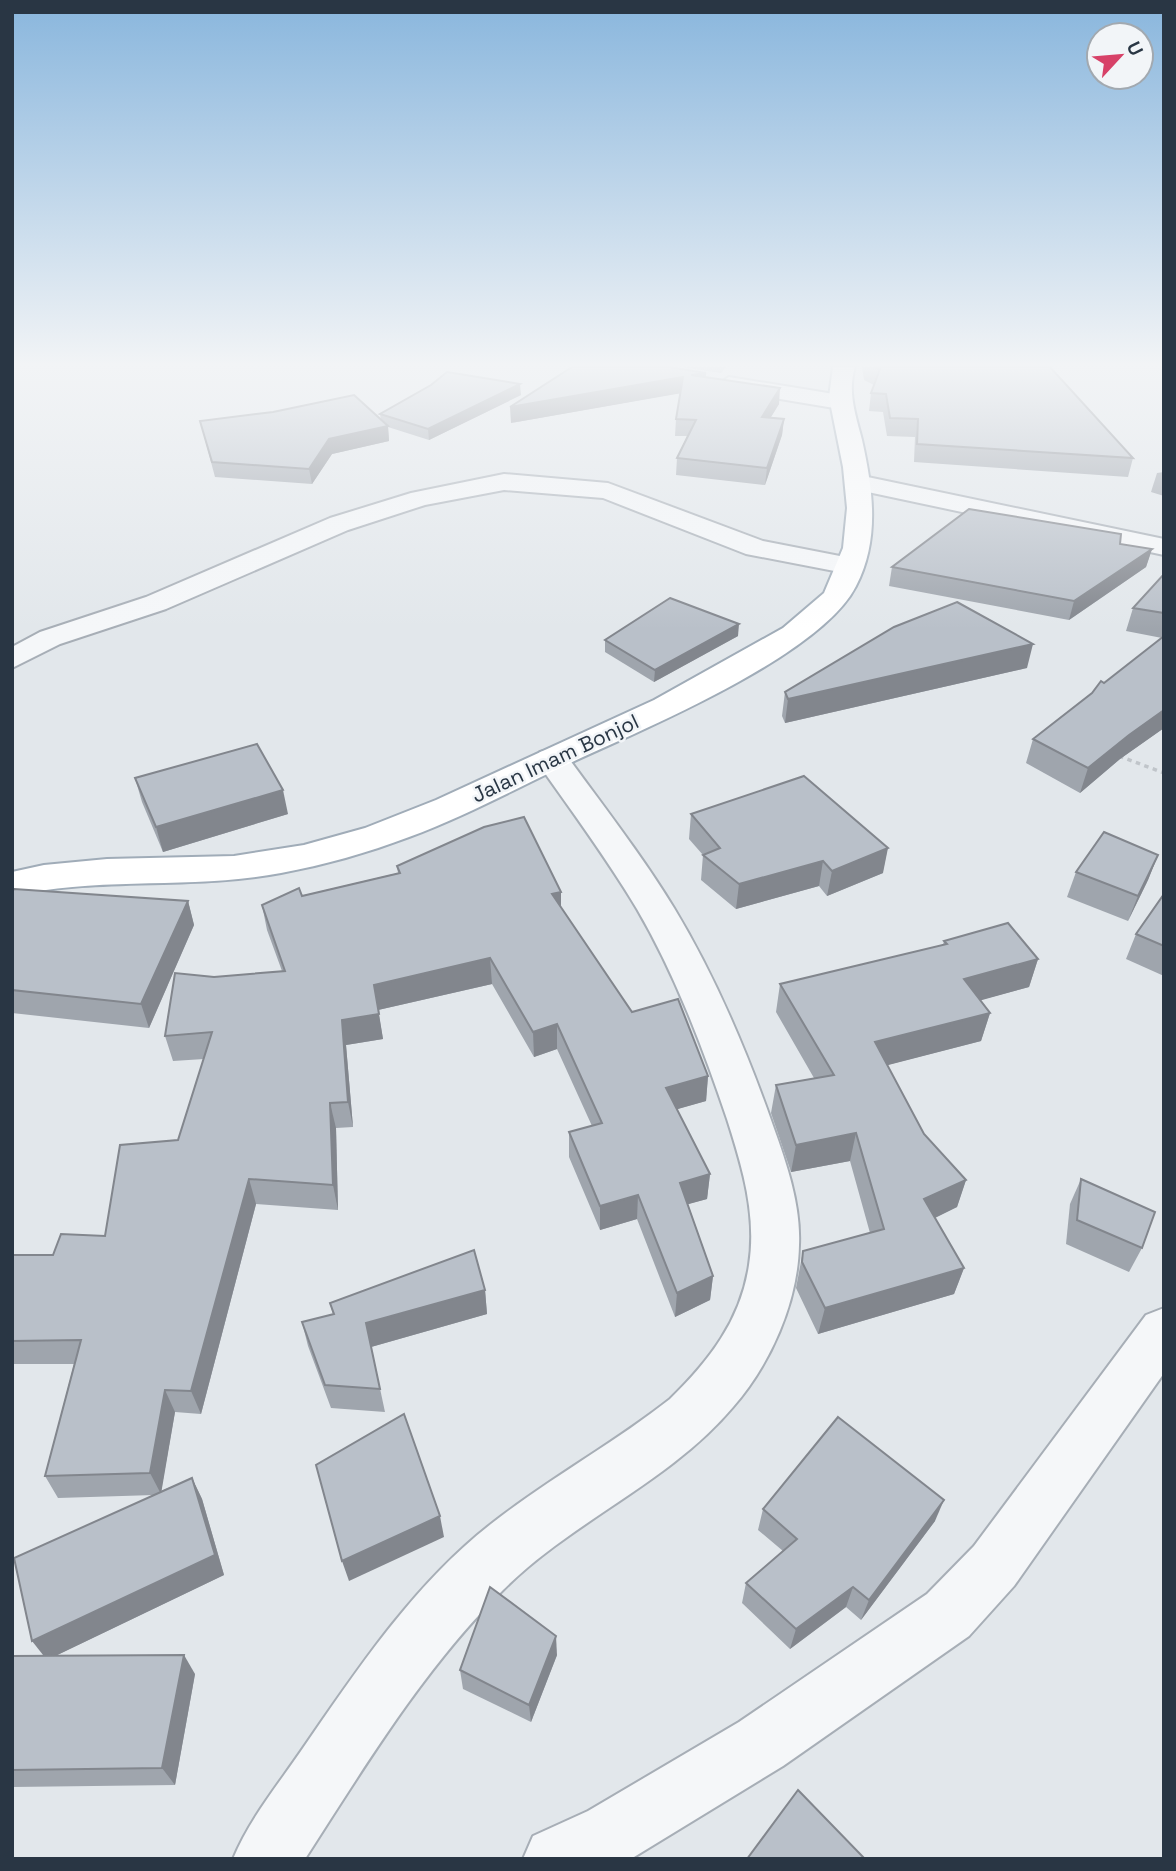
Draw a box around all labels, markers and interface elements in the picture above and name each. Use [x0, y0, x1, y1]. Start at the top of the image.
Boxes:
north arrow [1085, 21, 1155, 91]
text: U [1121, 38, 1149, 60]
street label: Jalan Imam Bonjol [467, 707, 643, 809]

